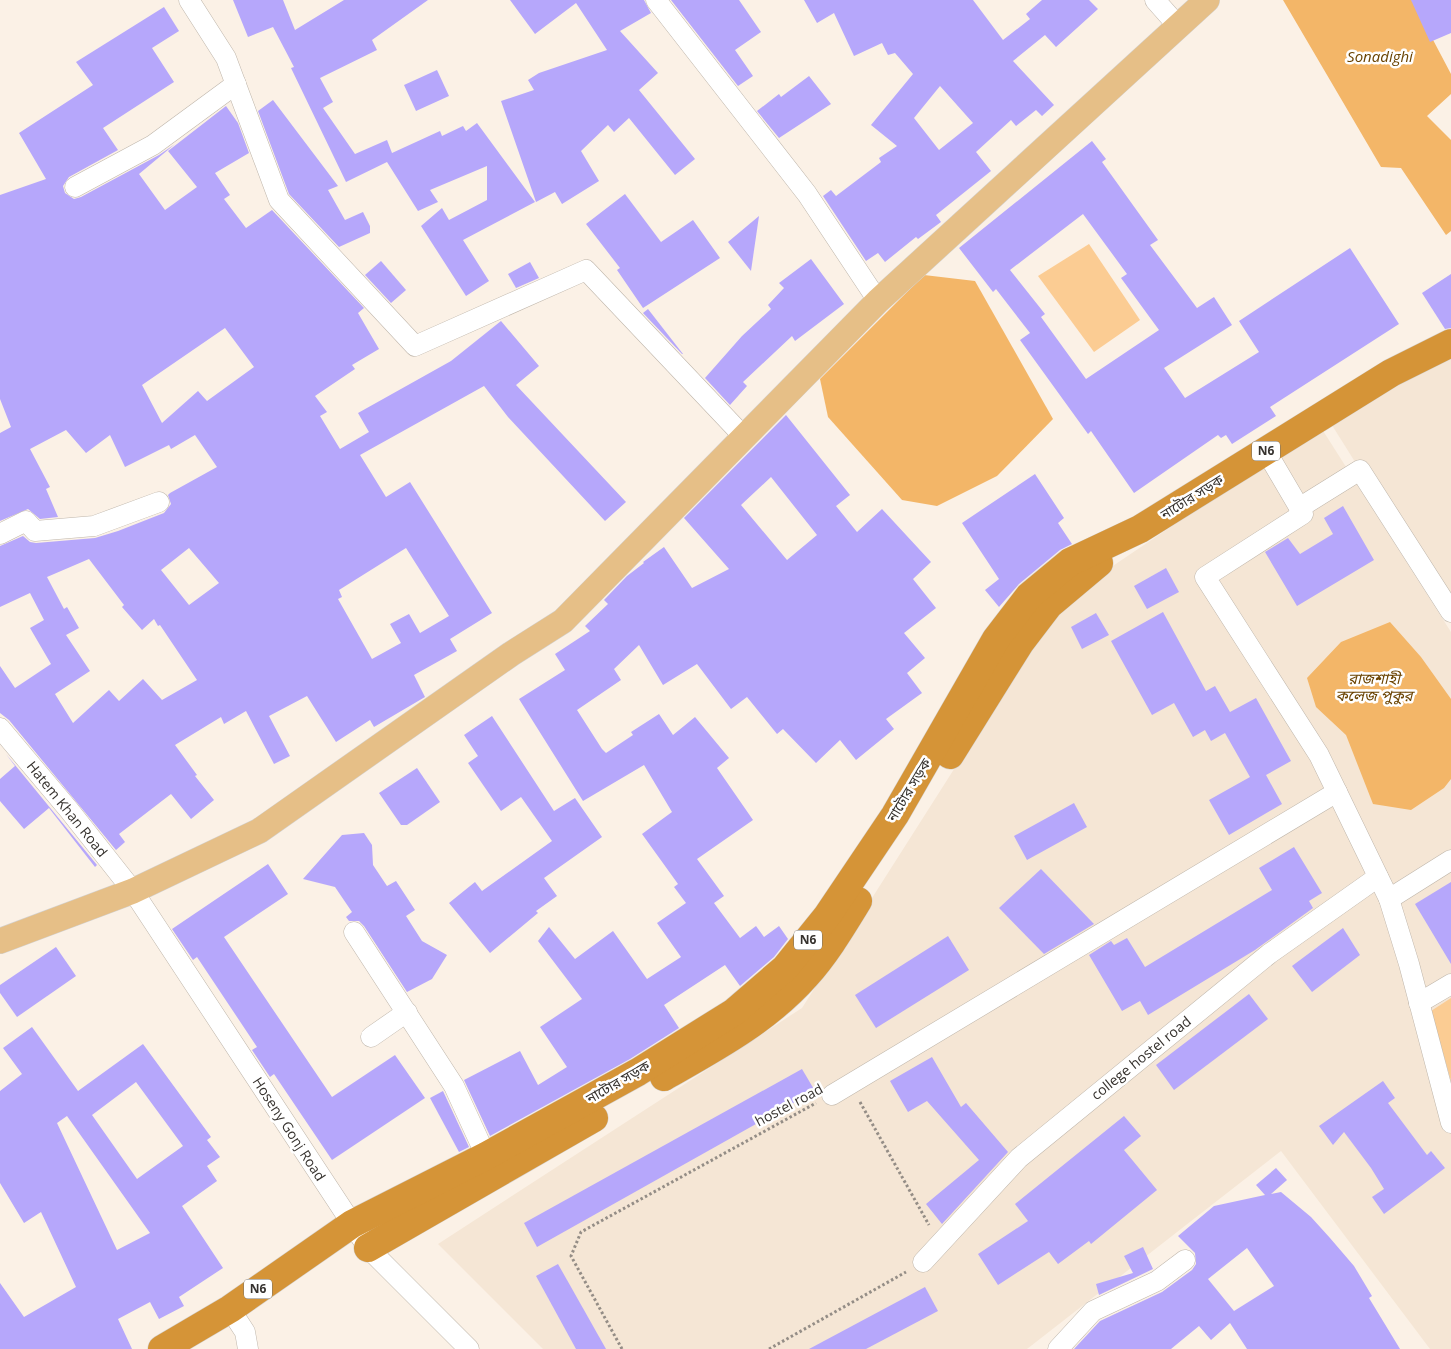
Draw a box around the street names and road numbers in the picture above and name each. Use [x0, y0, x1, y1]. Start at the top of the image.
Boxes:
road number: N6 [1252, 442, 1280, 461]
street label: নাটোর সড়ক [1156, 469, 1227, 524]
street label: নাটোর সড়ক [882, 754, 935, 826]
street label: Hatem Khan Road [23, 757, 112, 861]
road number: N6 [794, 930, 822, 950]
street label: college hostel road [1087, 1011, 1195, 1104]
street label: নাটোর সড়ক [582, 1055, 654, 1108]
street label: Hoseny Gonj Road [249, 1073, 330, 1184]
street label: hostel road [752, 1079, 826, 1130]
road number: N6 [244, 1280, 272, 1298]

